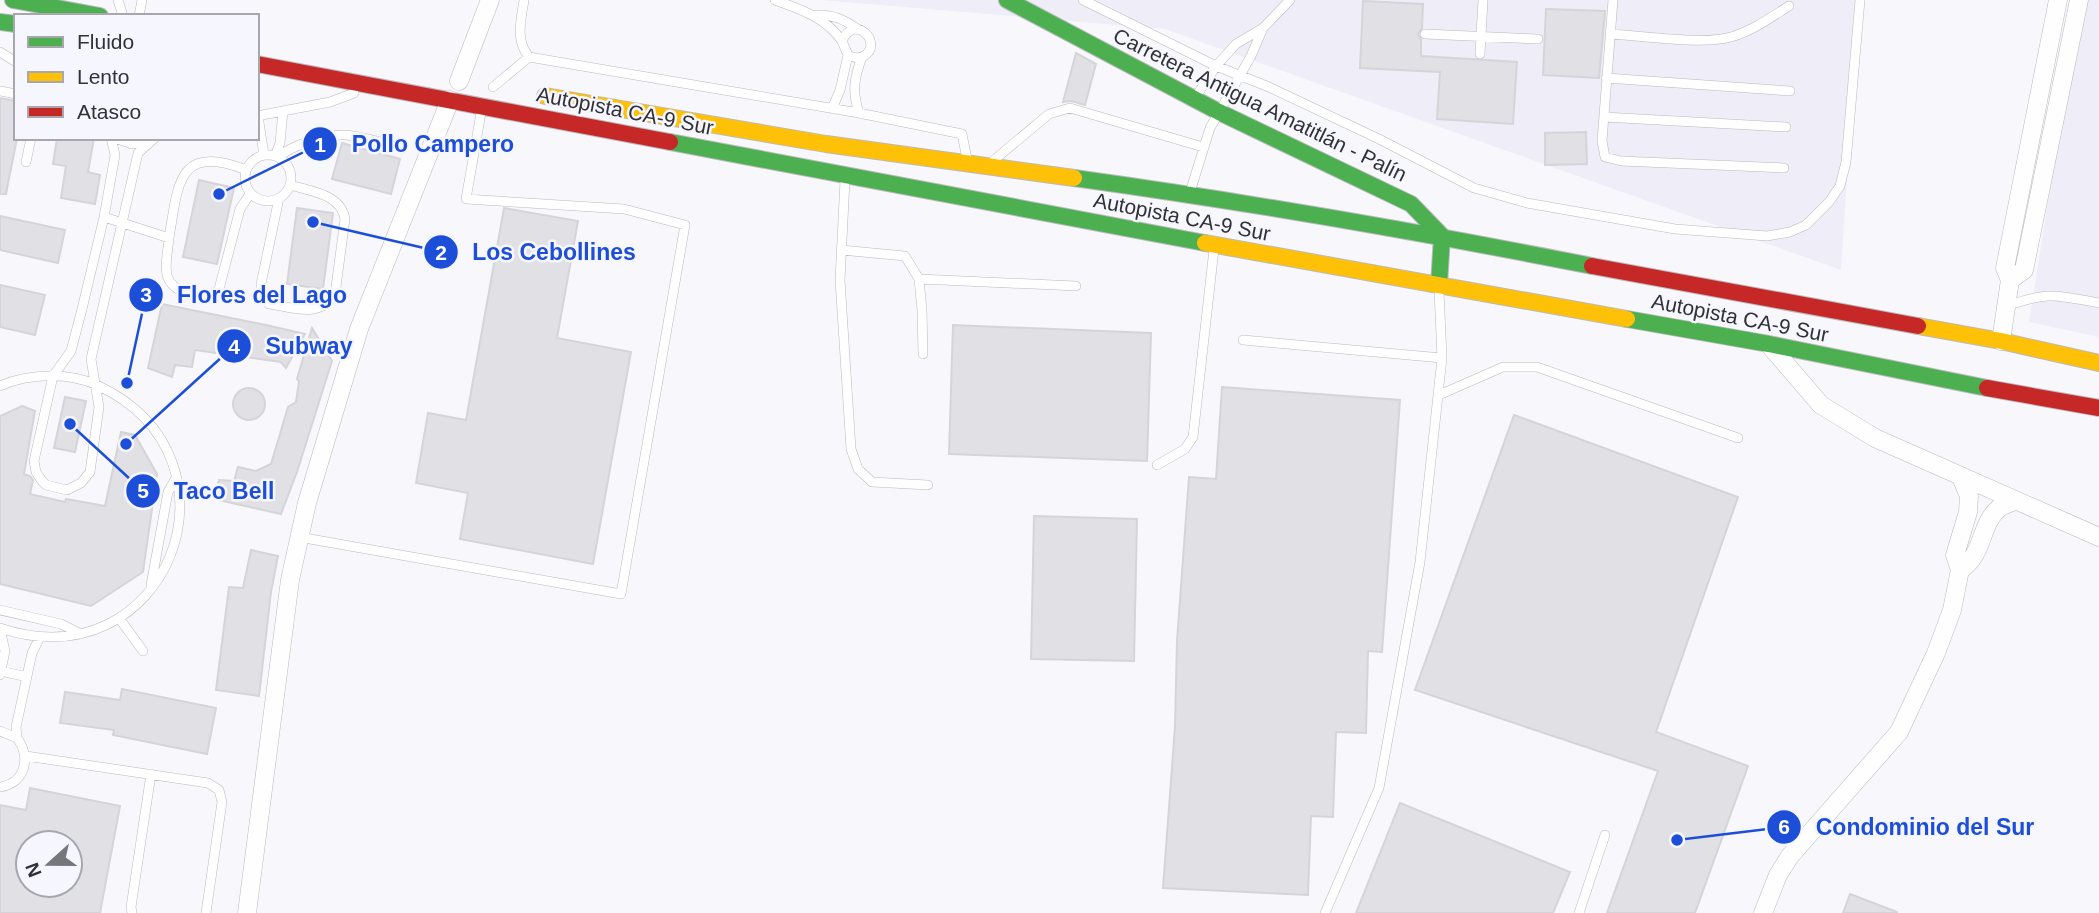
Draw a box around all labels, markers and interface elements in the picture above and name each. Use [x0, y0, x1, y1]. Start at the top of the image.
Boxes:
legend [14, 14, 259, 140]
street label: Carretera Antigua Amatitlán - Palín [1110, 23, 1411, 186]
text: Fluido [77, 30, 134, 53]
text: Lento [77, 65, 130, 88]
street label: Autopista CA-9 Sur [535, 82, 716, 139]
text: Atasco [77, 100, 141, 123]
callout: Pollo Campero [303, 122, 528, 166]
text: Pollo Campero [352, 131, 514, 157]
text: 1 [314, 133, 326, 156]
street label: Autopista CA-9 Sur [1092, 188, 1273, 245]
callout: Los Cebollines [423, 230, 650, 274]
text: Los Cebollines [472, 239, 636, 265]
text: 2 [435, 241, 447, 264]
callout: Flores del Lago [128, 273, 361, 317]
text: Flores del Lago [177, 282, 347, 308]
text: 3 [140, 283, 152, 306]
street label: Autopista CA-9 Sur [1650, 289, 1831, 346]
callout: Subway [217, 324, 367, 368]
text: Subway [266, 333, 353, 359]
text: 4 [228, 335, 240, 358]
callout: Taco Bell [125, 469, 289, 513]
text: Taco Bell [174, 478, 274, 504]
text: 5 [137, 479, 149, 502]
callout: Condominio del Sur [1767, 805, 2048, 849]
text: Condominio del Sur [1816, 814, 2034, 840]
text: 6 [1778, 815, 1790, 838]
north arrow [14, 829, 84, 899]
text: N [21, 860, 46, 880]

